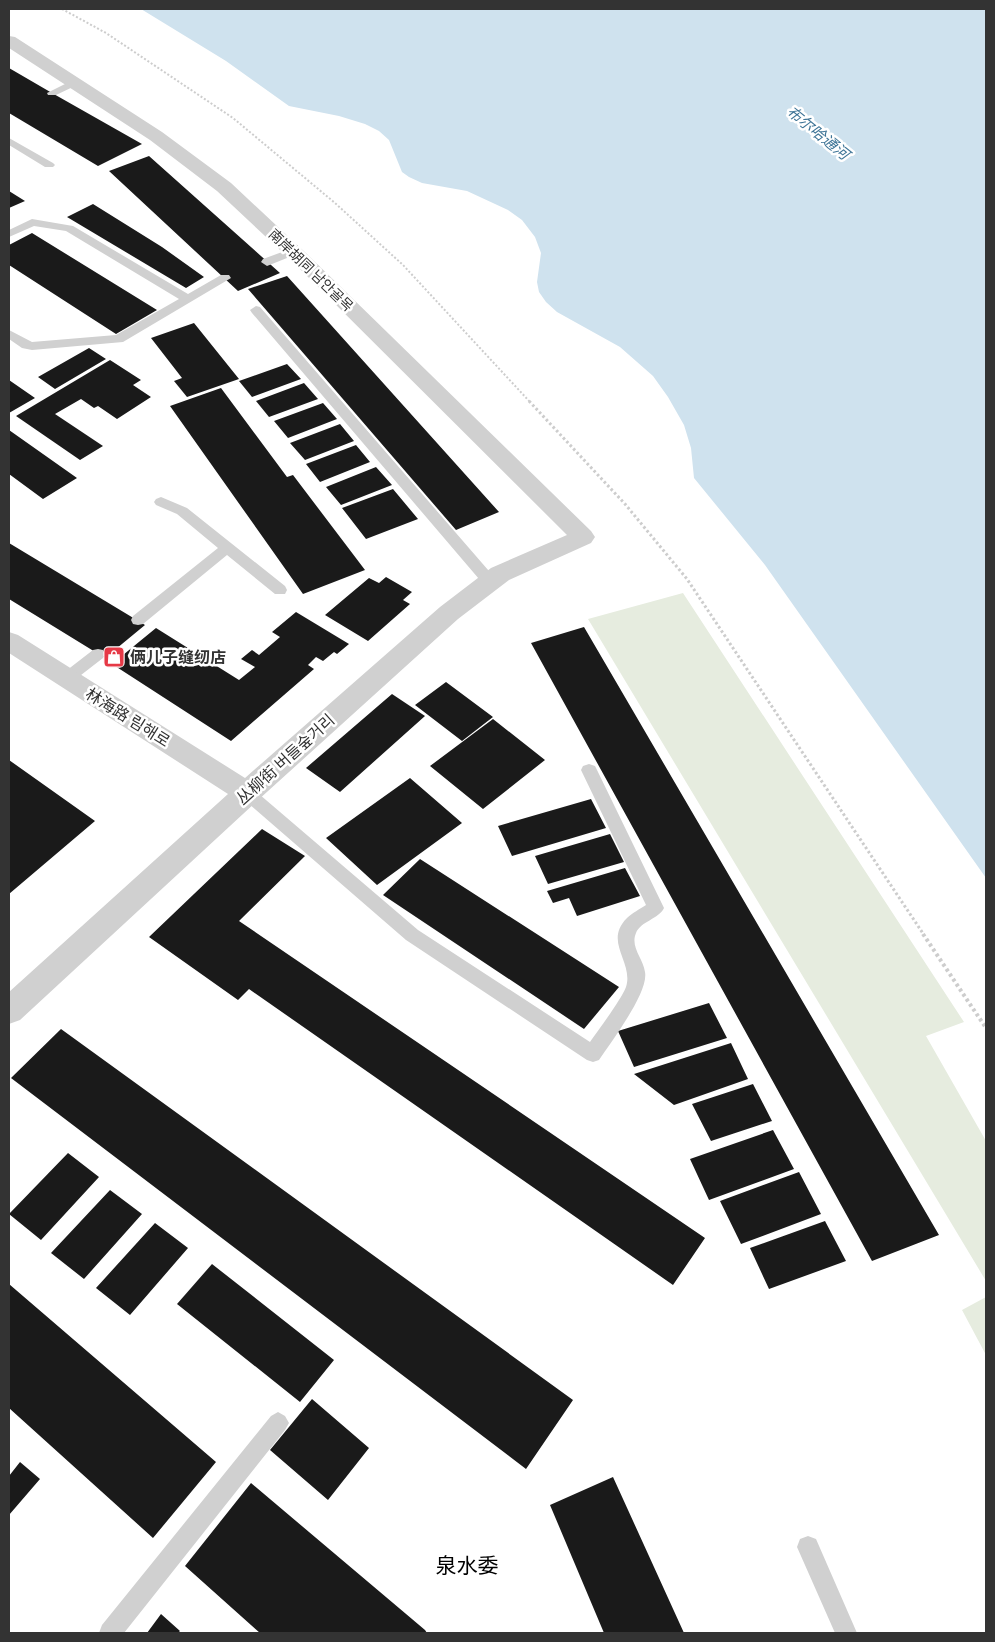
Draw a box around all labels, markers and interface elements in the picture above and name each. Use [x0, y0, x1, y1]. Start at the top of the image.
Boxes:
water label: 布尔哈通河 [782, 103, 855, 167]
street label: 南岸胡同 남안골목 [264, 226, 356, 316]
shop icon: 俩儿子缝纫店 [102, 645, 126, 669]
place label: 俩儿子缝纫店 [130, 649, 226, 669]
street label: 林海路 림해로 [81, 685, 173, 753]
street label: 丛柳街 버들숲거리 [233, 711, 340, 810]
district label: 泉水委 [436, 1554, 499, 1581]

